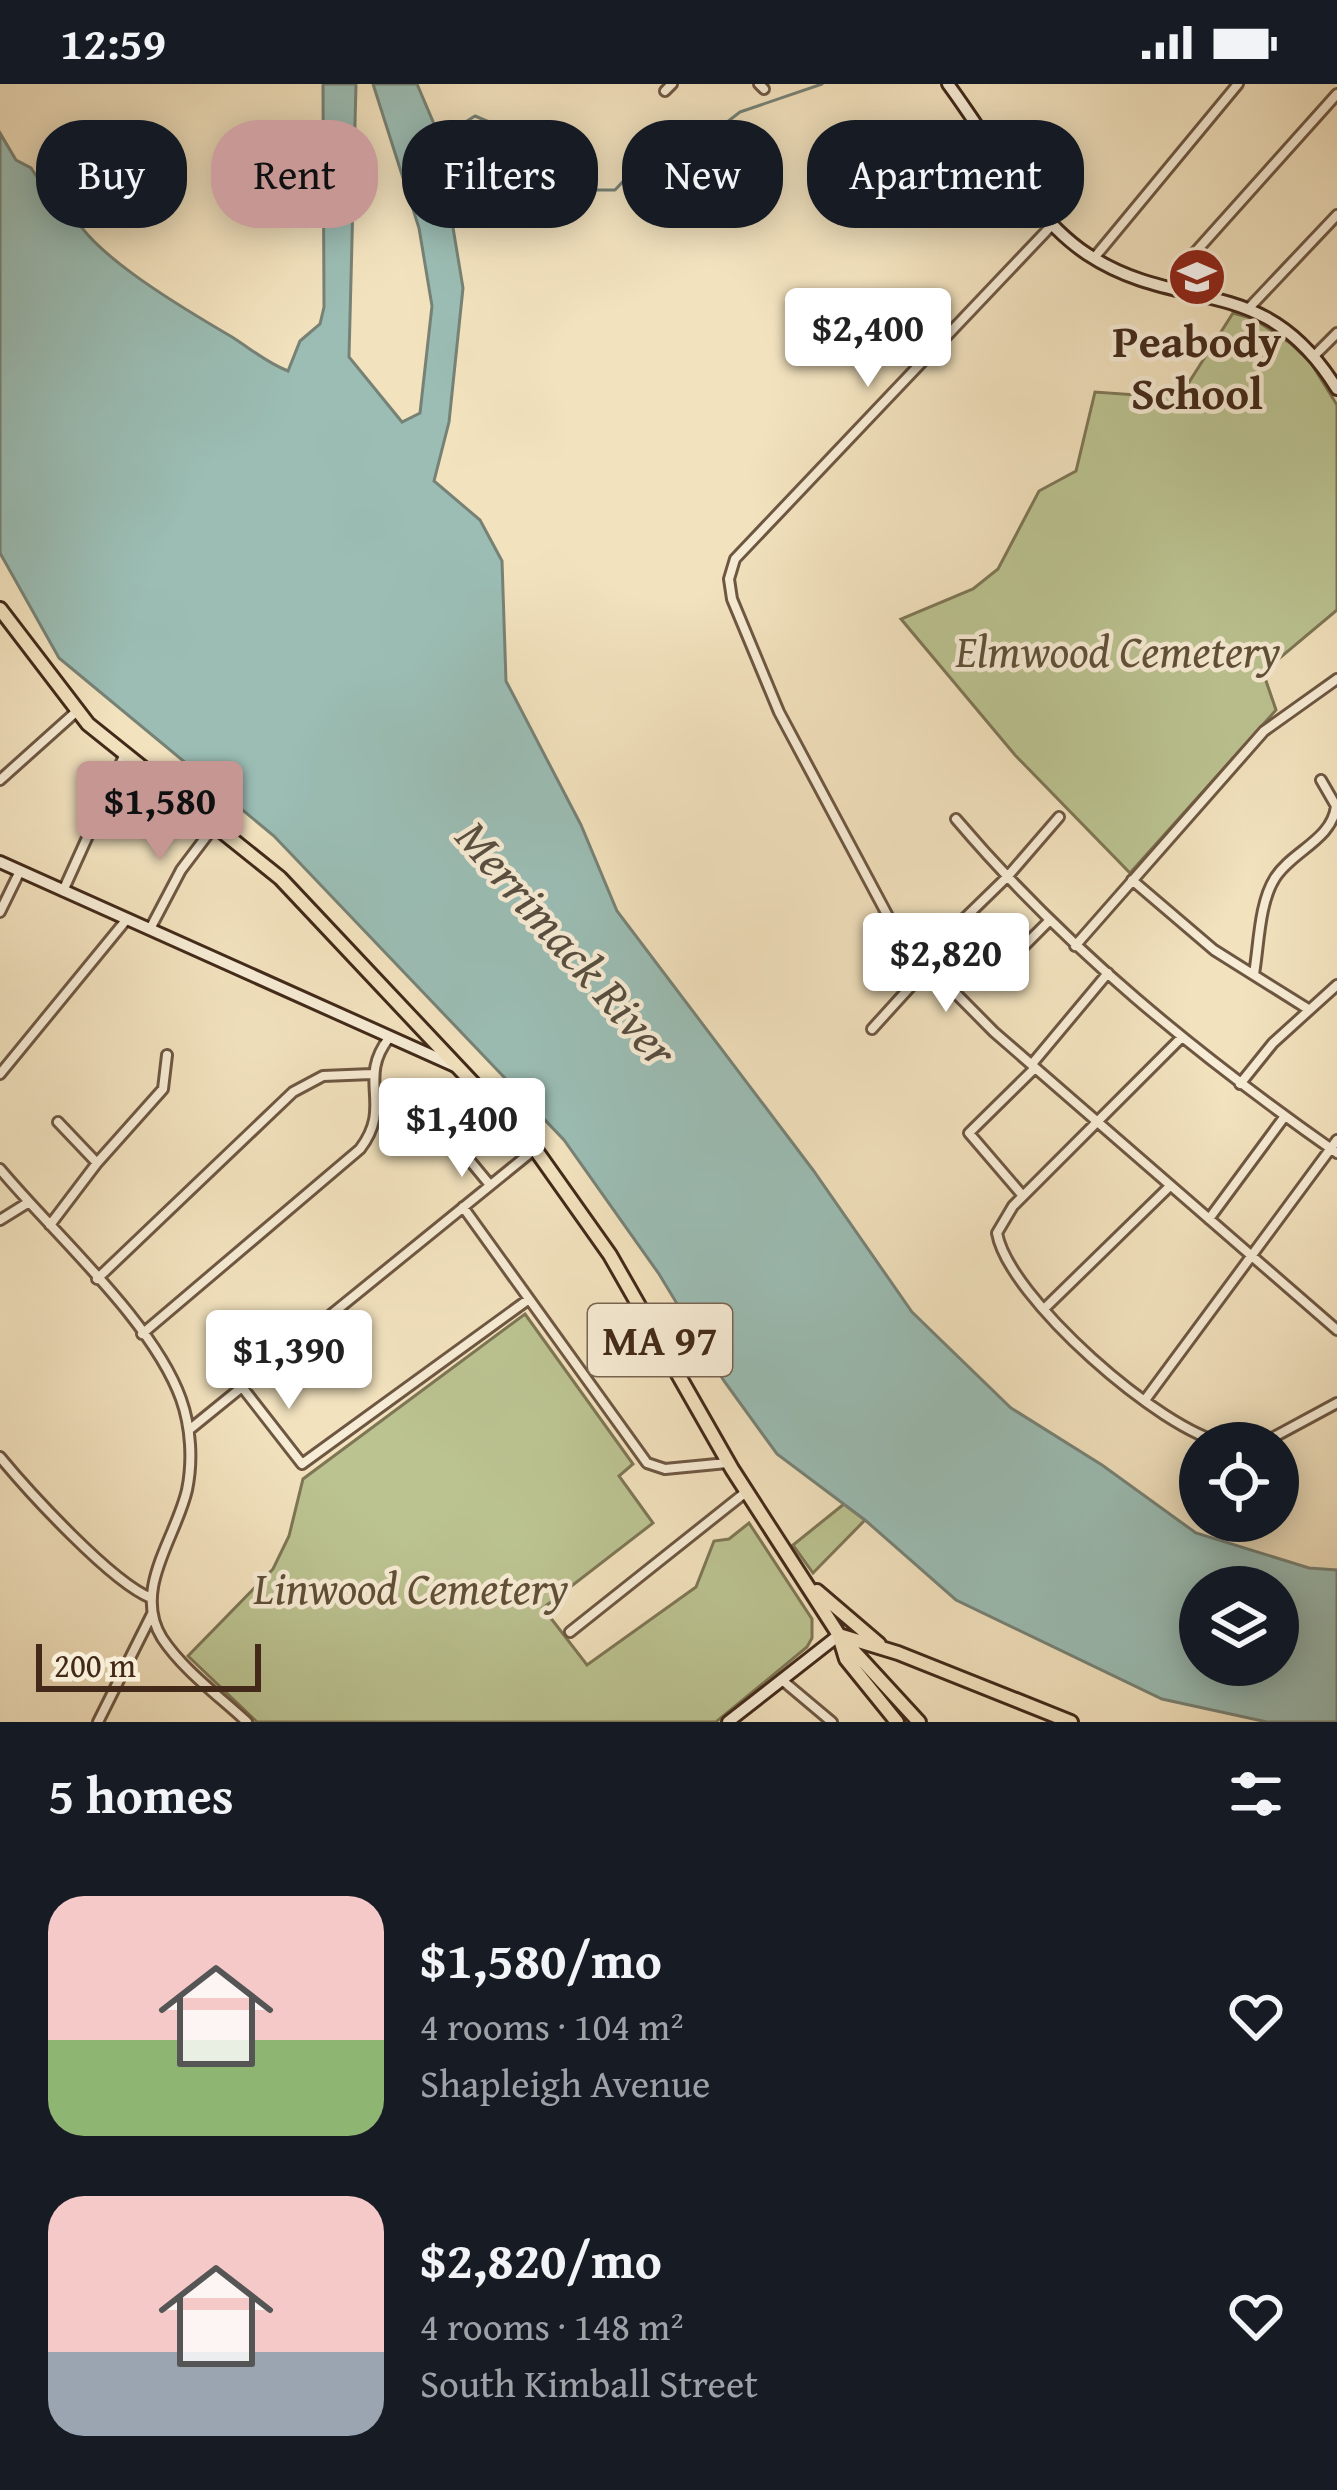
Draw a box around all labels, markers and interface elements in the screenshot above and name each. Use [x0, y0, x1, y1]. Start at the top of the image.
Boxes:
text: 12:59 [60, 10, 166, 75]
chip: Buy [36, 120, 187, 228]
chip: Rent [211, 120, 378, 228]
chip: Filters [402, 120, 598, 228]
chip: New [622, 120, 783, 228]
chip: Apartment [807, 120, 1084, 228]
school or university icon: Peabody School [1166, 246, 1228, 308]
pin: $2,400 [770, 288, 966, 390]
text: $2,400 [812, 298, 924, 355]
place label: Peabody School [1113, 308, 1281, 425]
park label: Elmwood Cemetery [954, 618, 1281, 683]
pin: $1,580 [62, 761, 258, 863]
text: $1,580 [104, 771, 216, 828]
water label: Merrimack River [440, 803, 696, 1083]
pin: $2,820 [848, 913, 1044, 1015]
text: $2,820 [890, 923, 1002, 980]
pin: $1,400 [364, 1078, 560, 1180]
text: $1,400 [406, 1088, 518, 1145]
road number: MA 97 [588, 1304, 732, 1376]
pin: $1,390 [191, 1310, 387, 1412]
text: $1,390 [233, 1320, 345, 1377]
map controls [1179, 1422, 1299, 1686]
button: locate [1179, 1422, 1299, 1542]
park label: Linwood Cemetery [253, 1555, 569, 1620]
button: layers [1179, 1566, 1299, 1686]
scale bar [36, 1638, 261, 1691]
text: 200 m [54, 1641, 136, 1689]
text: 5 homes [48, 1757, 234, 1832]
icon: filters [1223, 1761, 1289, 1827]
text: $1,580/mo [420, 1922, 662, 1997]
icon: home [144, 1944, 288, 2088]
icon: heart [1223, 1983, 1289, 2049]
text: 4 rooms · 104 m² [420, 1997, 684, 2054]
text: Shapleigh Avenue [420, 2054, 710, 2111]
text: $2,820/mo [420, 2222, 662, 2297]
icon: home [144, 2244, 288, 2388]
icon: heart [1223, 2283, 1289, 2349]
text: 4 rooms · 148 m² [420, 2297, 684, 2354]
text: South Kimball Street [420, 2354, 758, 2411]

